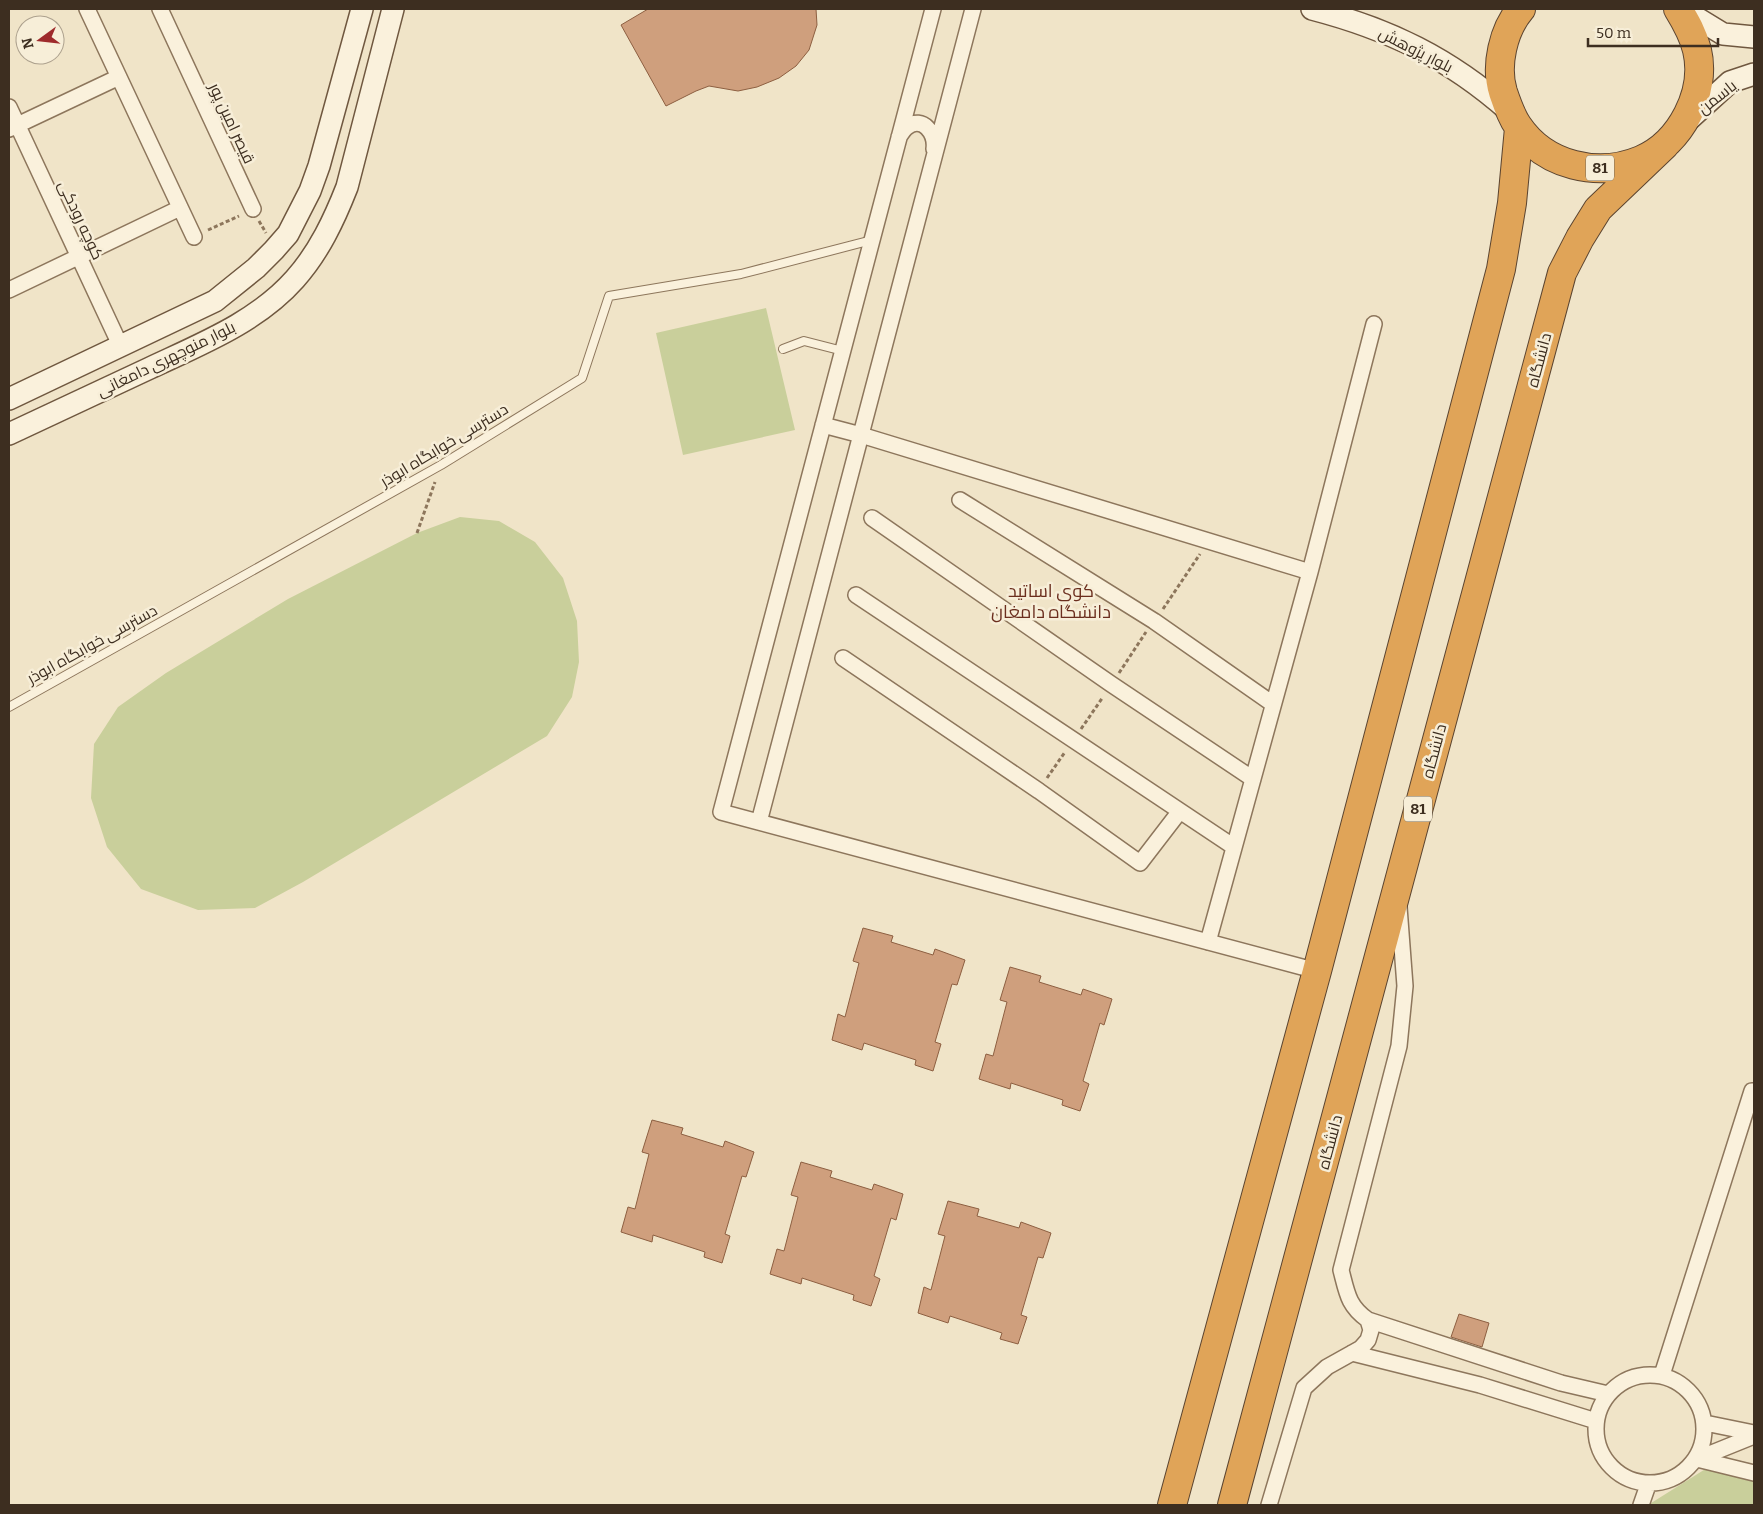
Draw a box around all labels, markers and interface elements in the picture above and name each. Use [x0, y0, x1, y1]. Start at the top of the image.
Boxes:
north arrow [15, 15, 65, 65]
scale bar [1588, 15, 1718, 47]
street label: بلوار پژوهش [1375, 23, 1456, 79]
text: 50 m [1596, 24, 1632, 42]
text: N [18, 36, 38, 51]
street label: یاسمن [1694, 75, 1741, 119]
street label: قیصر امین پور [203, 79, 259, 167]
road number: 81 [1586, 156, 1614, 180]
street label: کوچه رودکی [53, 177, 108, 264]
street label: بلوار منوچهری دامغانی [94, 317, 239, 403]
street label: دانشگاه [1523, 331, 1555, 389]
street label: دسترسی خوابگاه ابوذر [376, 399, 512, 492]
district label: کوی اساتید دانشگاه دامغان [991, 580, 1111, 623]
street label: دسترسی خوابگاه ابوذر [23, 600, 161, 689]
street label: دانشگاه [1418, 722, 1450, 780]
road number: 81 [1404, 796, 1432, 822]
street label: دانشگاه [1314, 1113, 1346, 1171]

